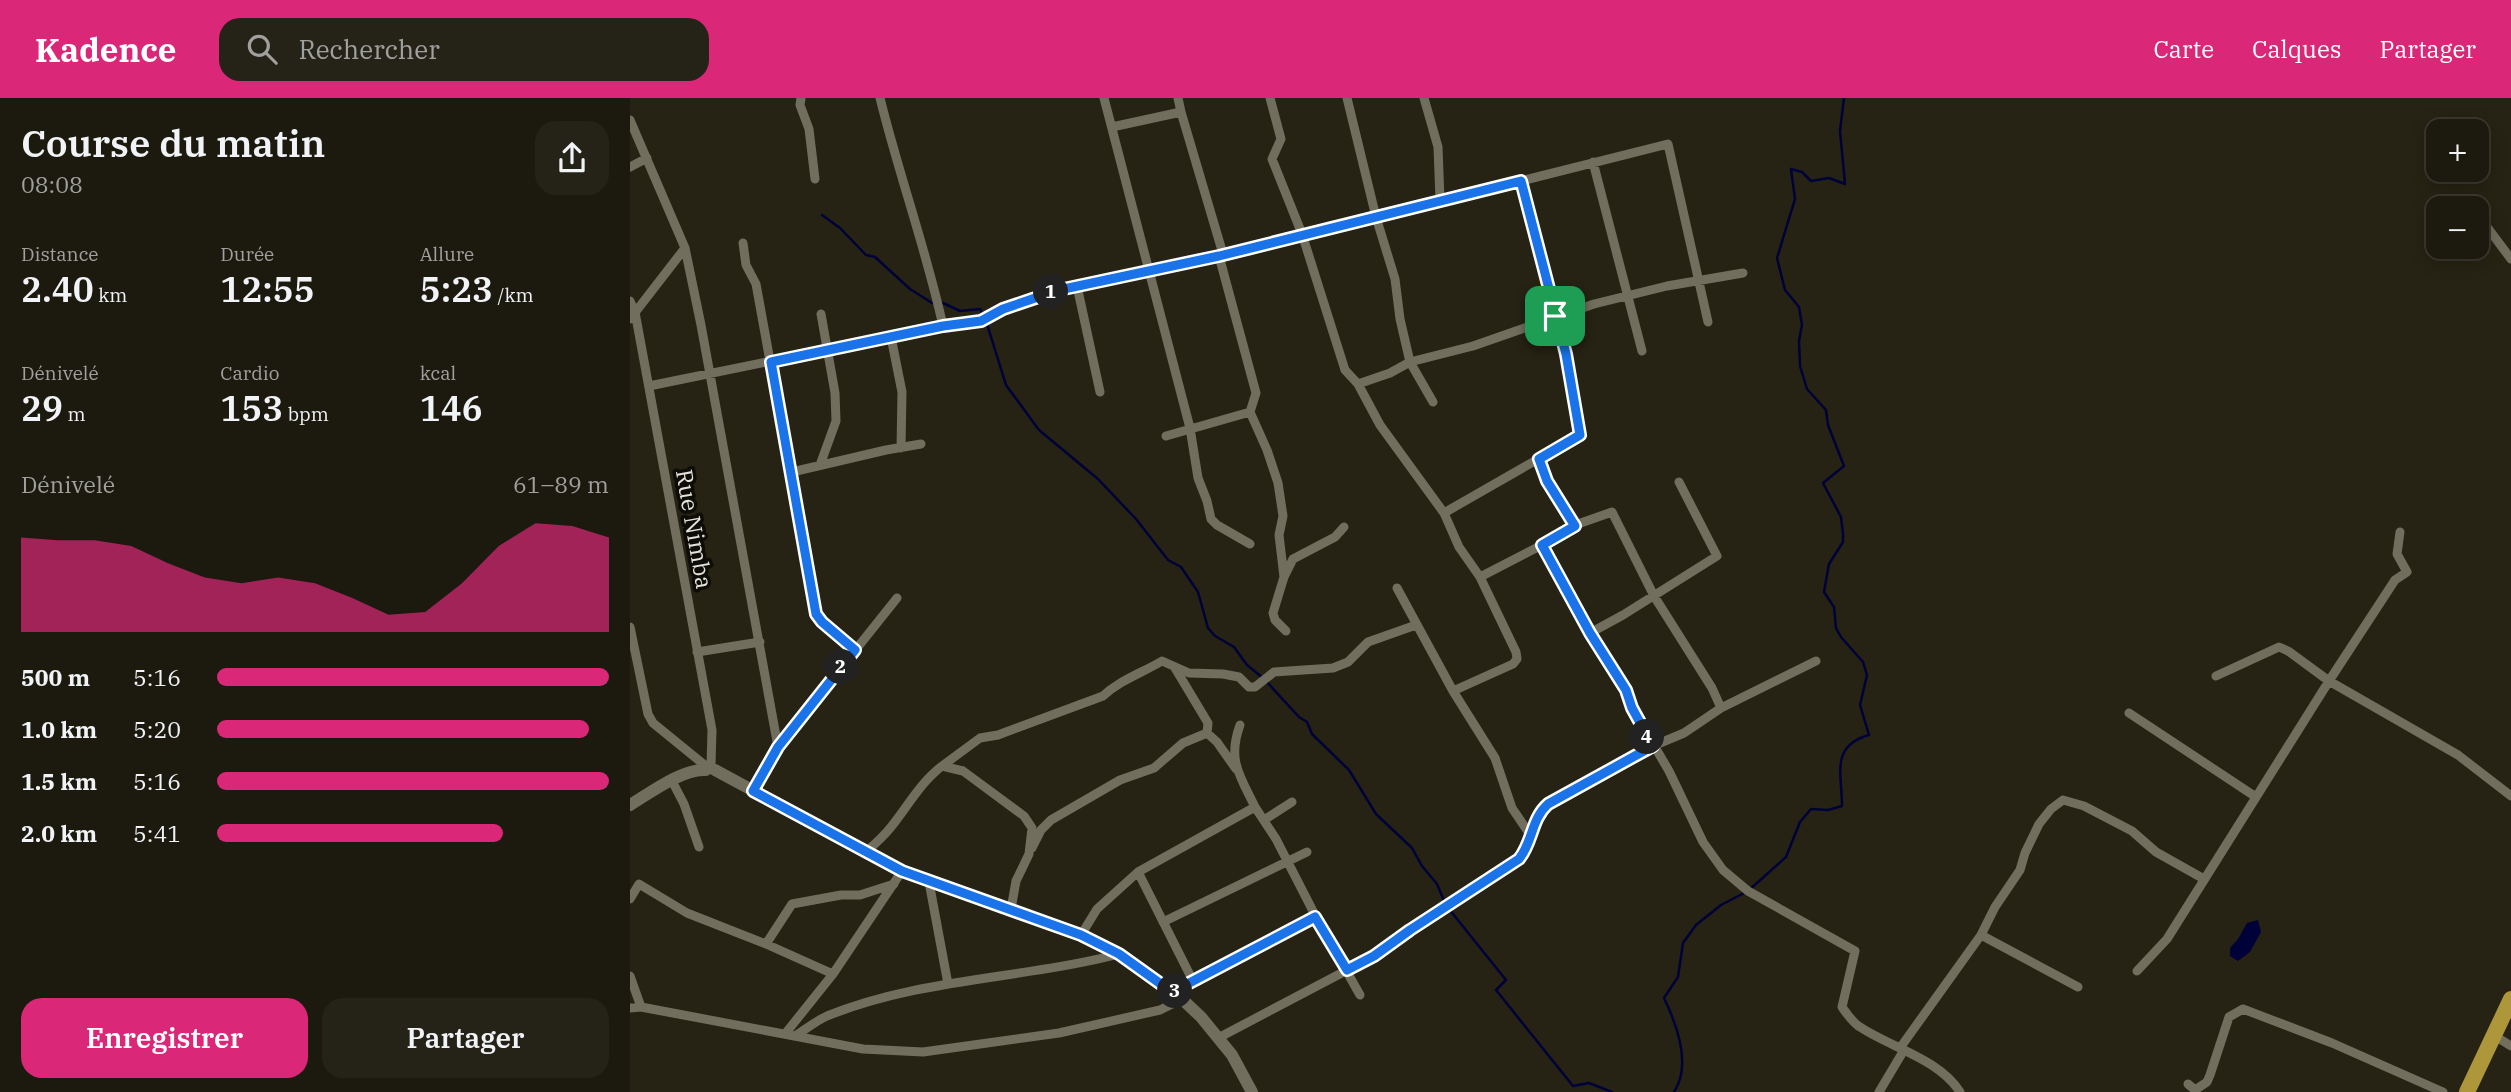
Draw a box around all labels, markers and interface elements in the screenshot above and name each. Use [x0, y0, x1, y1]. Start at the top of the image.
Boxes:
search box [219, 18, 709, 81]
text: Kadence [35, 28, 177, 71]
icon: search [243, 30, 281, 68]
text: Rechercher [299, 32, 440, 66]
text: Carte [2153, 33, 2214, 65]
text: Calques [2252, 33, 2342, 65]
text: Partager [2380, 33, 2476, 65]
text: Course du matin [21, 118, 325, 167]
map controls [2426, 119, 2489, 259]
button: + [2426, 119, 2489, 182]
button: share [535, 121, 609, 195]
text: 08:08 [21, 169, 83, 199]
button: − [2426, 196, 2489, 259]
text: Distance [21, 242, 99, 266]
text: Durée [220, 242, 274, 266]
text: Allure [420, 242, 474, 266]
text: 2.40 [21, 266, 94, 312]
text: 12:55 [220, 266, 315, 312]
text: 5:23 [420, 266, 493, 312]
pin: 1 [1034, 274, 1068, 310]
text: 1 [1045, 279, 1056, 303]
text: km [94, 283, 127, 307]
text: /km [493, 283, 534, 307]
pin [1525, 286, 1585, 346]
icon: arrive [1536, 297, 1574, 335]
text: Dénivelé [21, 361, 99, 385]
text: Cardio [220, 361, 280, 385]
text: kcal [420, 361, 456, 385]
text: 29 [21, 385, 63, 431]
text: 153 [220, 385, 283, 431]
text: 146 [420, 385, 483, 431]
text: m [63, 402, 86, 426]
text: bpm [283, 402, 329, 426]
street label: Rue Nimba [670, 467, 720, 591]
text: Dénivelé [21, 469, 115, 499]
text: 61–89 m [513, 469, 609, 499]
pin: 2 [824, 650, 858, 684]
text: 2 [835, 654, 846, 678]
text: 500 m [21, 662, 90, 692]
text: 5:16 [133, 662, 181, 692]
text: 1.0 km [21, 714, 97, 744]
text: 5:20 [133, 714, 181, 744]
pin: 4 [1630, 720, 1664, 754]
text: 4 [1641, 724, 1652, 748]
text: 1.5 km [21, 766, 97, 796]
text: 5:16 [133, 766, 181, 796]
text: 2.0 km [21, 818, 97, 848]
text: 5:41 [133, 818, 181, 848]
pin: 3 [1158, 974, 1192, 1008]
text: 3 [1169, 978, 1180, 1002]
button: Enregistrer [21, 998, 308, 1078]
button: Partager [322, 998, 609, 1078]

